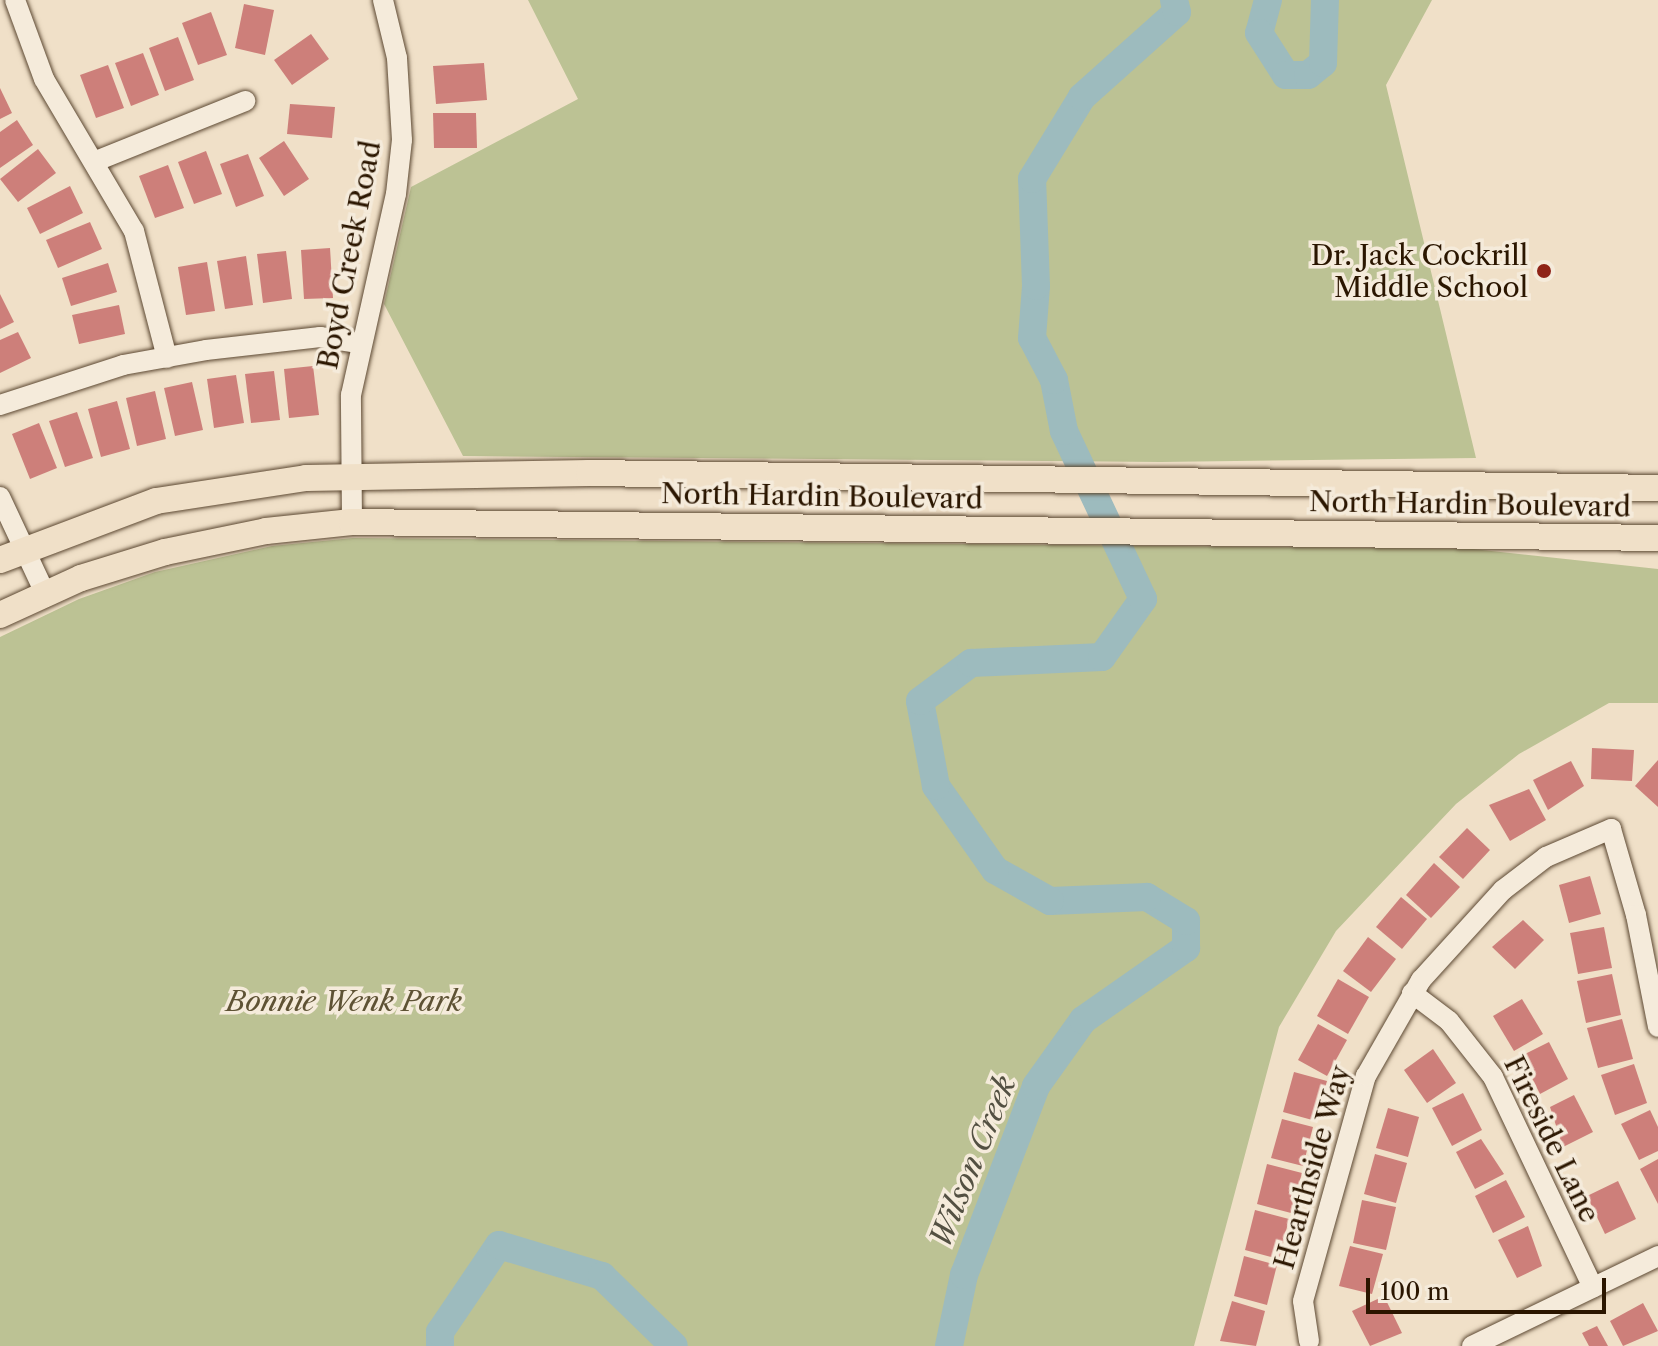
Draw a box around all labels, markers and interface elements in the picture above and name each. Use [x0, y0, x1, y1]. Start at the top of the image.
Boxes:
street label: Boyd Creek Road [310, 138, 388, 372]
place label: Dr. Jack Cockrill Middle School [1310, 238, 1528, 304]
marker: Dr. Jack Cockrill Middle School [1535, 262, 1553, 280]
street label: North Hardin Boulevard [661, 476, 983, 516]
street label: North Hardin Boulevard [1309, 484, 1631, 524]
park label: Bonnie Wenk Park [226, 984, 462, 1018]
street label: Fireside Lane [1497, 1050, 1607, 1228]
street label: Hearthside Way [1267, 1061, 1357, 1273]
water label: Wilson Creek [922, 1071, 1024, 1253]
scale bar [1370, 1262, 1610, 1312]
text: 100 m [1380, 1277, 1449, 1306]

